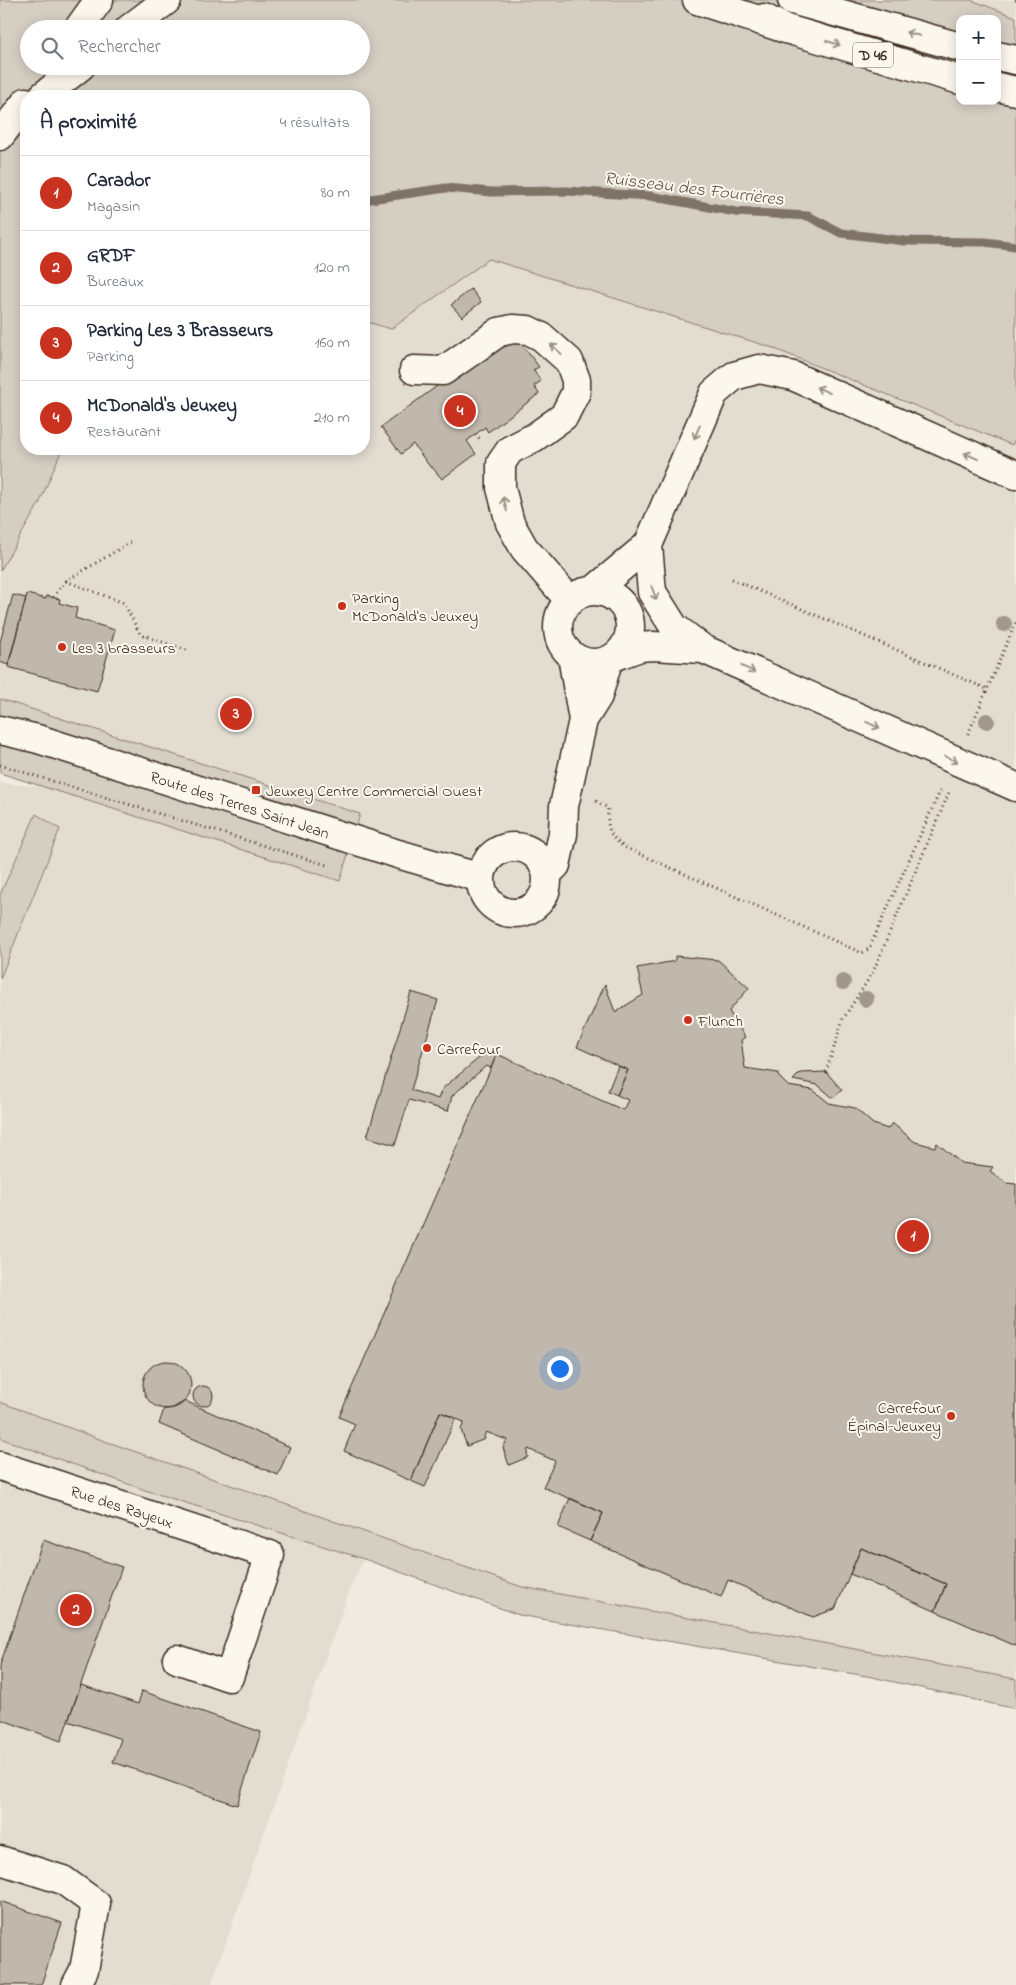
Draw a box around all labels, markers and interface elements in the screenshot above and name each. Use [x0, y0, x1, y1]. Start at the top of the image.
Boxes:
map controls [956, 15, 1001, 105]
button: + [956, 15, 1001, 60]
search box [20, 20, 370, 75]
one-way arrow [905, 29, 921, 38]
icon: search [38, 34, 66, 62]
text: Rechercher [78, 34, 161, 61]
one-way arrow [824, 38, 840, 48]
road number: D 46 [853, 42, 893, 68]
button: − [956, 60, 1001, 105]
text: À proximité [40, 108, 137, 138]
text: 4 résultats [280, 111, 350, 135]
water label: Ruisseau des Fourrières [602, 166, 786, 214]
text: Carador [87, 168, 150, 195]
text: 1 [53, 181, 59, 205]
text: 80 m [321, 181, 350, 205]
text: Magasin [87, 195, 140, 219]
text: GRDF [87, 243, 135, 270]
text: 2 [52, 256, 60, 280]
text: 120 m [314, 256, 350, 280]
text: Bureaux [87, 270, 144, 294]
text: Parking Les 3 Brasseurs [87, 318, 273, 345]
text: 3 [53, 331, 59, 355]
text: 160 m [315, 331, 350, 355]
one-way arrow [550, 344, 563, 355]
text: Parking [87, 345, 134, 369]
one-way arrow [816, 384, 831, 394]
pin: 4 [444, 392, 476, 430]
text: McDonald's Jeuxey [87, 393, 237, 420]
text: 4 [53, 406, 59, 430]
text: 210 m [314, 406, 350, 430]
text: Restaurant [87, 420, 161, 444]
one-way arrow [691, 424, 701, 439]
one-way arrow [964, 450, 979, 460]
one-way arrow [500, 496, 509, 512]
one-way arrow [650, 585, 659, 600]
place label: Parking McDonald's Jeuxey [352, 587, 478, 629]
marker: Parking McDonald's Jeuxey [336, 600, 348, 612]
place label: Les 3 brasseurs [72, 637, 176, 661]
marker: Les 3 brasseurs [56, 641, 68, 653]
one-way arrow [740, 665, 755, 675]
pin: 3 [220, 695, 252, 733]
one-way arrow [865, 720, 880, 730]
one-way arrow [943, 754, 958, 764]
street label: Route des Terres Saint Jean [147, 766, 332, 846]
place label: Jeuxey Centre Commercial Ouest [266, 780, 483, 804]
marker: Jeuxey Centre Commercial Ouest [250, 784, 262, 796]
place label: Flunch [697, 1010, 743, 1034]
marker: Flunch [682, 1014, 694, 1026]
place label: Carrefour [437, 1038, 500, 1062]
marker: Carrefour [421, 1042, 433, 1054]
pin: 1 [897, 1217, 929, 1255]
your location [547, 1356, 573, 1382]
place label: Carrefour Épinal-Jeuxey [847, 1397, 941, 1439]
marker: Carrefour Épinal-Jeuxey [945, 1410, 957, 1422]
street label: Rue des Rayeux [67, 1480, 176, 1536]
pin: 2 [60, 1591, 92, 1629]

